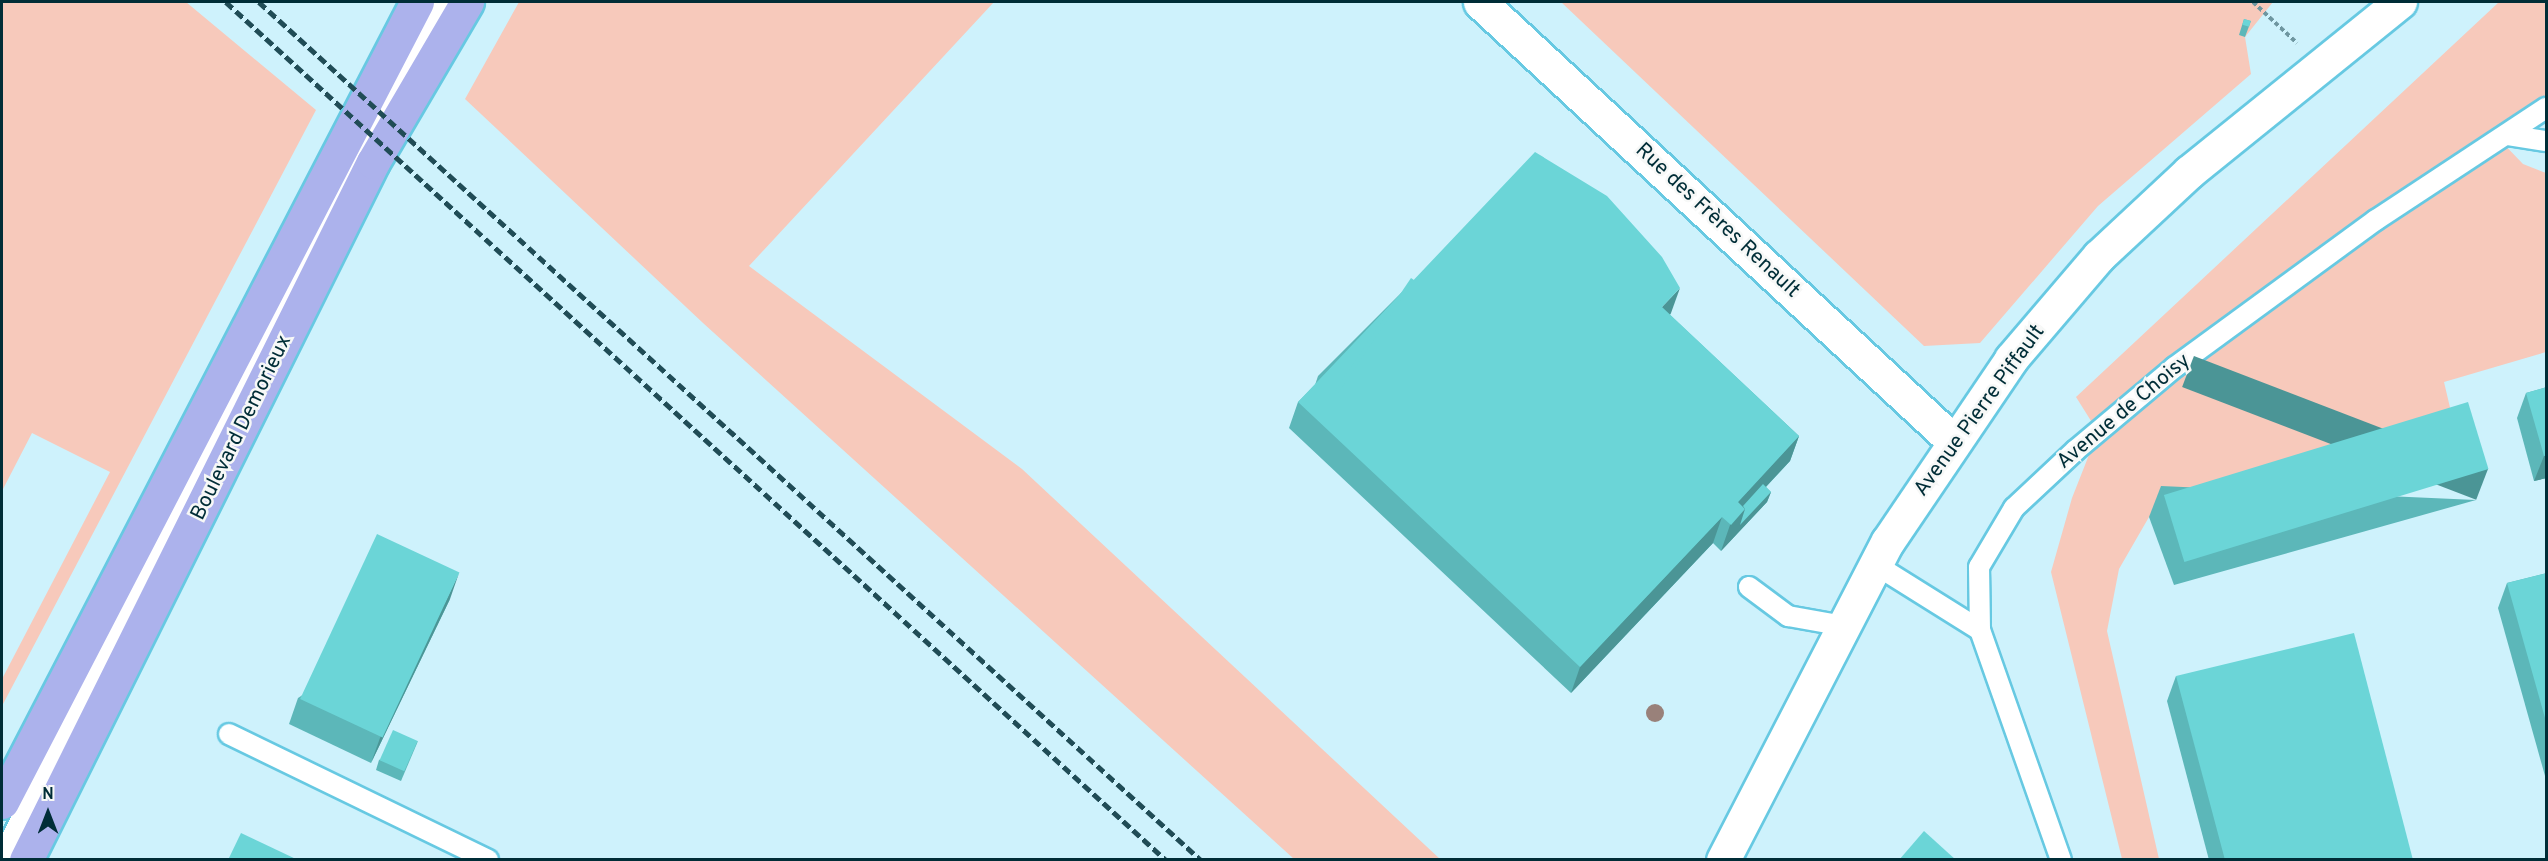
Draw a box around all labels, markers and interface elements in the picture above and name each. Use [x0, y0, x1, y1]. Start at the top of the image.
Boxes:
street label: Rue des Frères Renault [1630, 138, 1804, 304]
street label: Avenue Pierre Piffault [1909, 320, 2051, 502]
street label: Boulevard Demorieux [186, 331, 298, 525]
street label: Avenue de Choisy [2052, 349, 2196, 475]
north arrow [18, 783, 78, 843]
text: N [42, 785, 54, 805]

